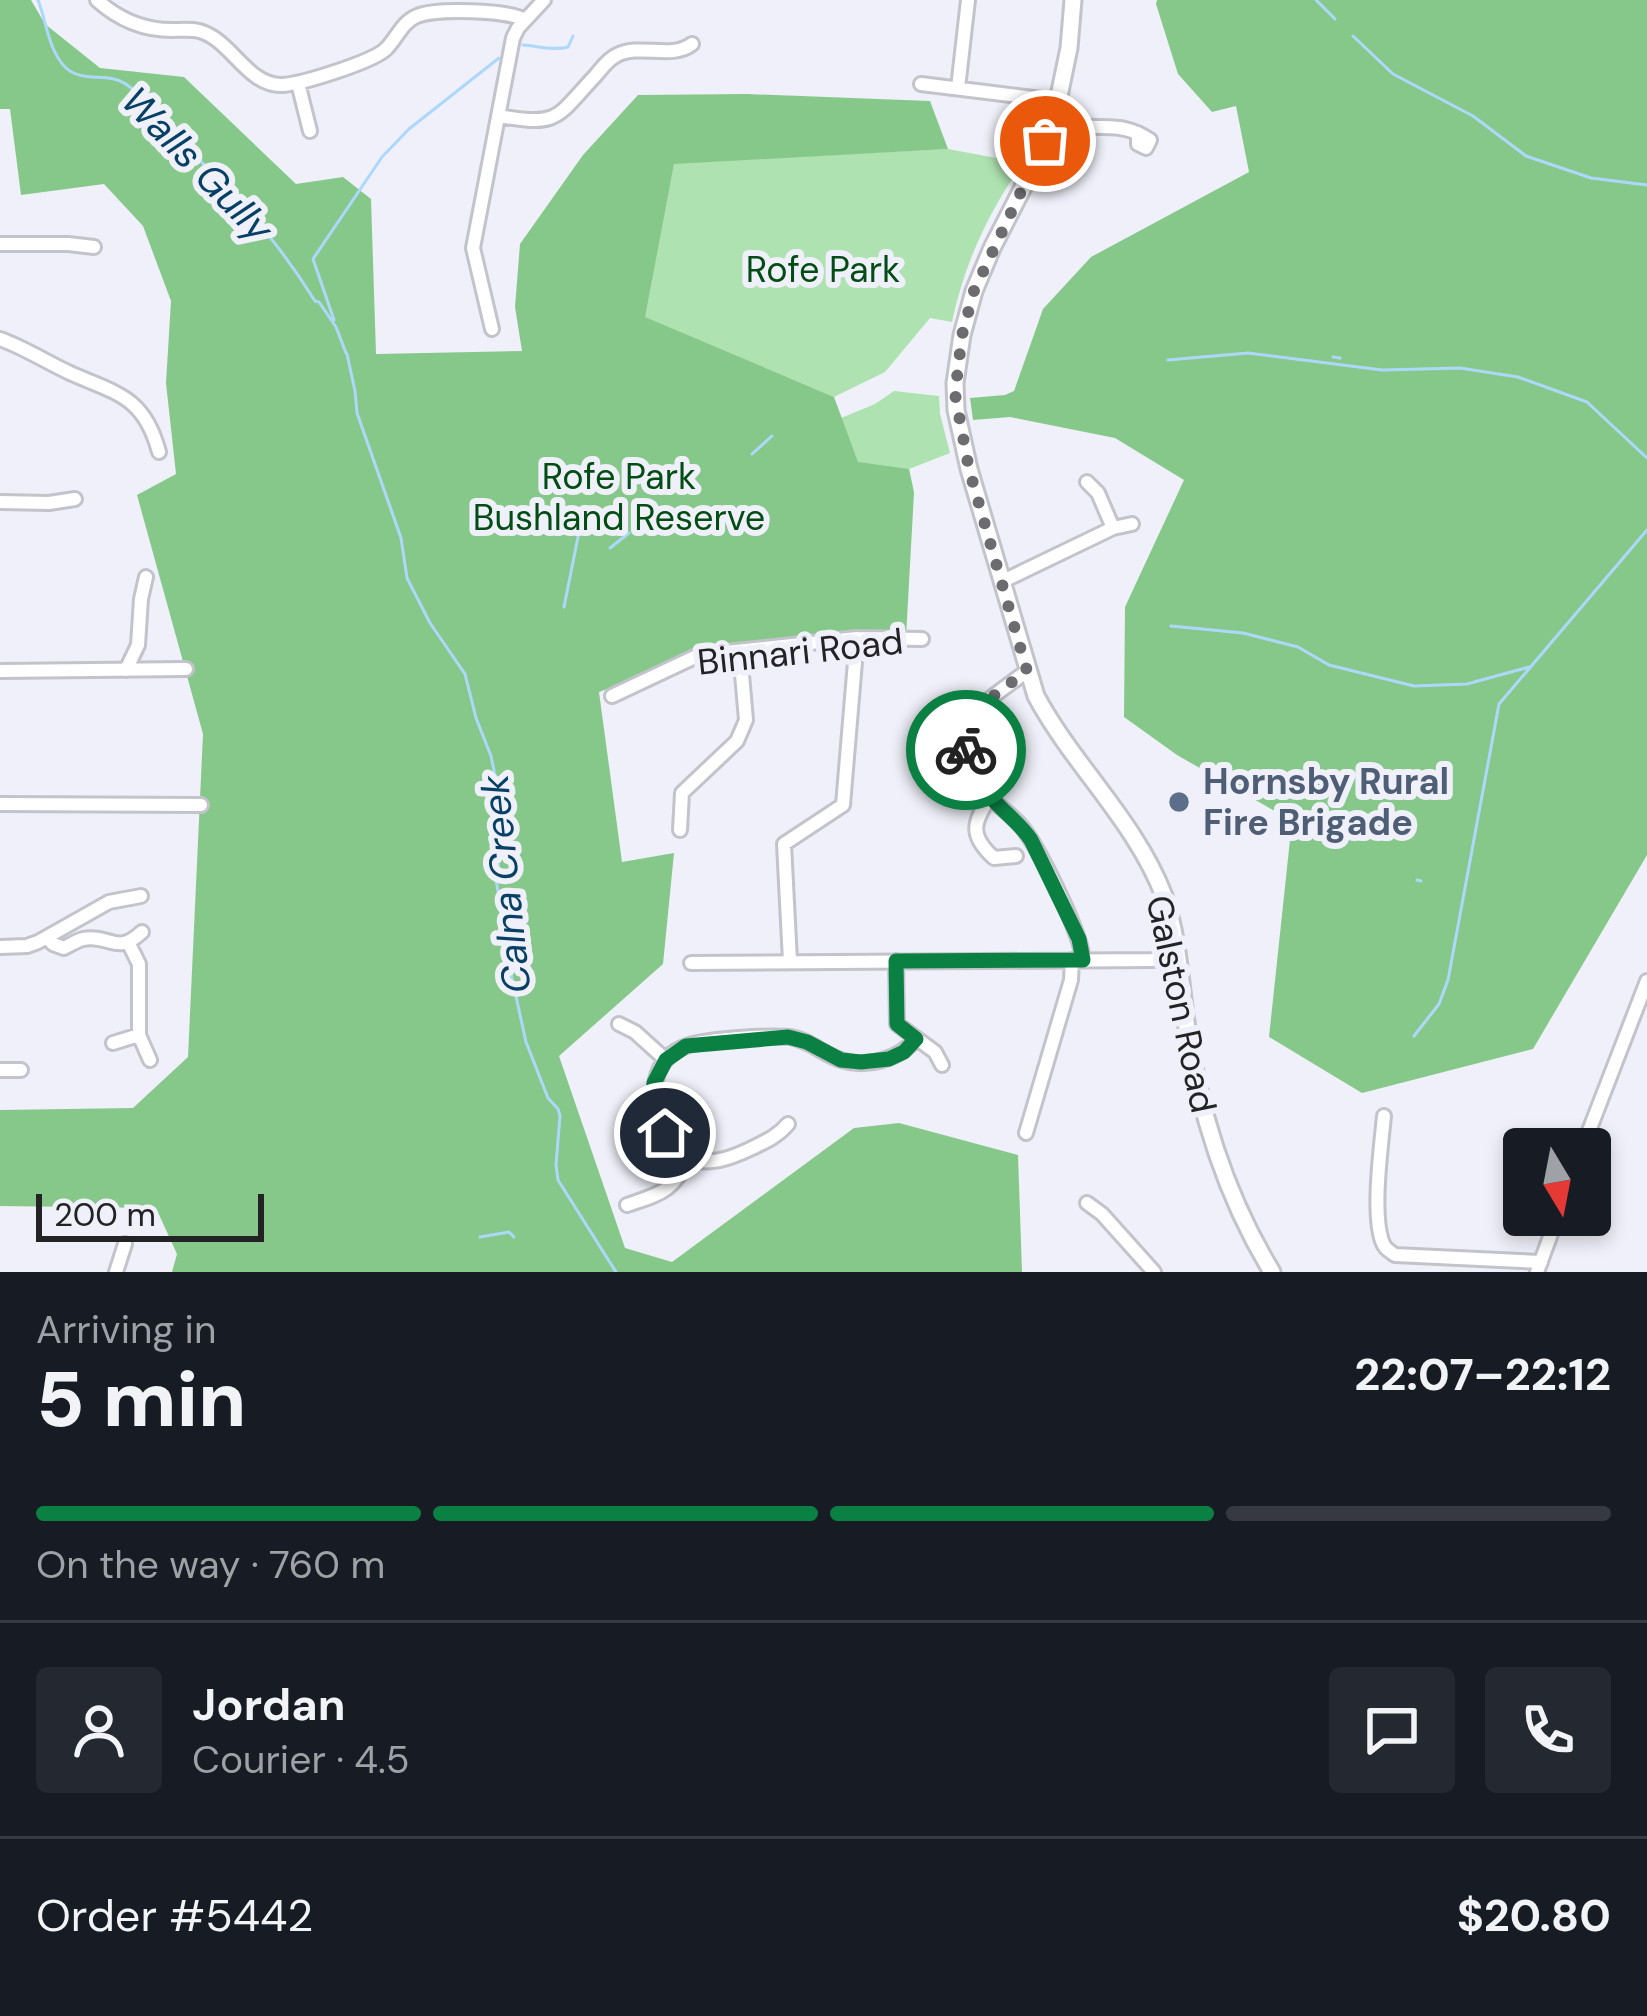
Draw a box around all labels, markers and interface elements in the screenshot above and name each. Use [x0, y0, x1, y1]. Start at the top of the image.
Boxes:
water label: Walls Gully [111, 76, 285, 254]
pin [994, 90, 1096, 192]
icon: bag [1012, 108, 1078, 174]
park label: Rofe Park [746, 246, 900, 293]
park label: Rofe Park Bushland Reserve [473, 453, 765, 541]
street label: Binnari Road [695, 617, 905, 686]
courier [906, 690, 1026, 810]
icon: bike [933, 717, 999, 783]
place label: Hornsby Rural Fire Brigade [1203, 758, 1449, 846]
water label: Calna Creek [469, 772, 542, 996]
marker: Hornsby Rural Fire Brigade [1166, 789, 1192, 815]
street label: Galston Road [1136, 891, 1227, 1117]
pin [614, 1082, 716, 1184]
icon: home [632, 1100, 698, 1166]
north arrow [1503, 1128, 1611, 1236]
map controls [1503, 1128, 1611, 1236]
scale bar [36, 1188, 264, 1241]
text: 200 m [54, 1193, 156, 1236]
text: Arriving in [36, 1304, 216, 1355]
text: 22:07–22:12 [1354, 1345, 1611, 1404]
text: 5 min [36, 1349, 247, 1450]
text: On the way · 760 m [36, 1539, 385, 1590]
button: person [36, 1667, 162, 1793]
button: chat [1329, 1667, 1455, 1793]
button: phone [1485, 1667, 1611, 1793]
text: Jordan [192, 1675, 345, 1734]
text: Courier · 4.5 [192, 1734, 409, 1785]
text: Order #5442 [36, 1886, 313, 1945]
text: $20.80 [1457, 1886, 1611, 1945]

